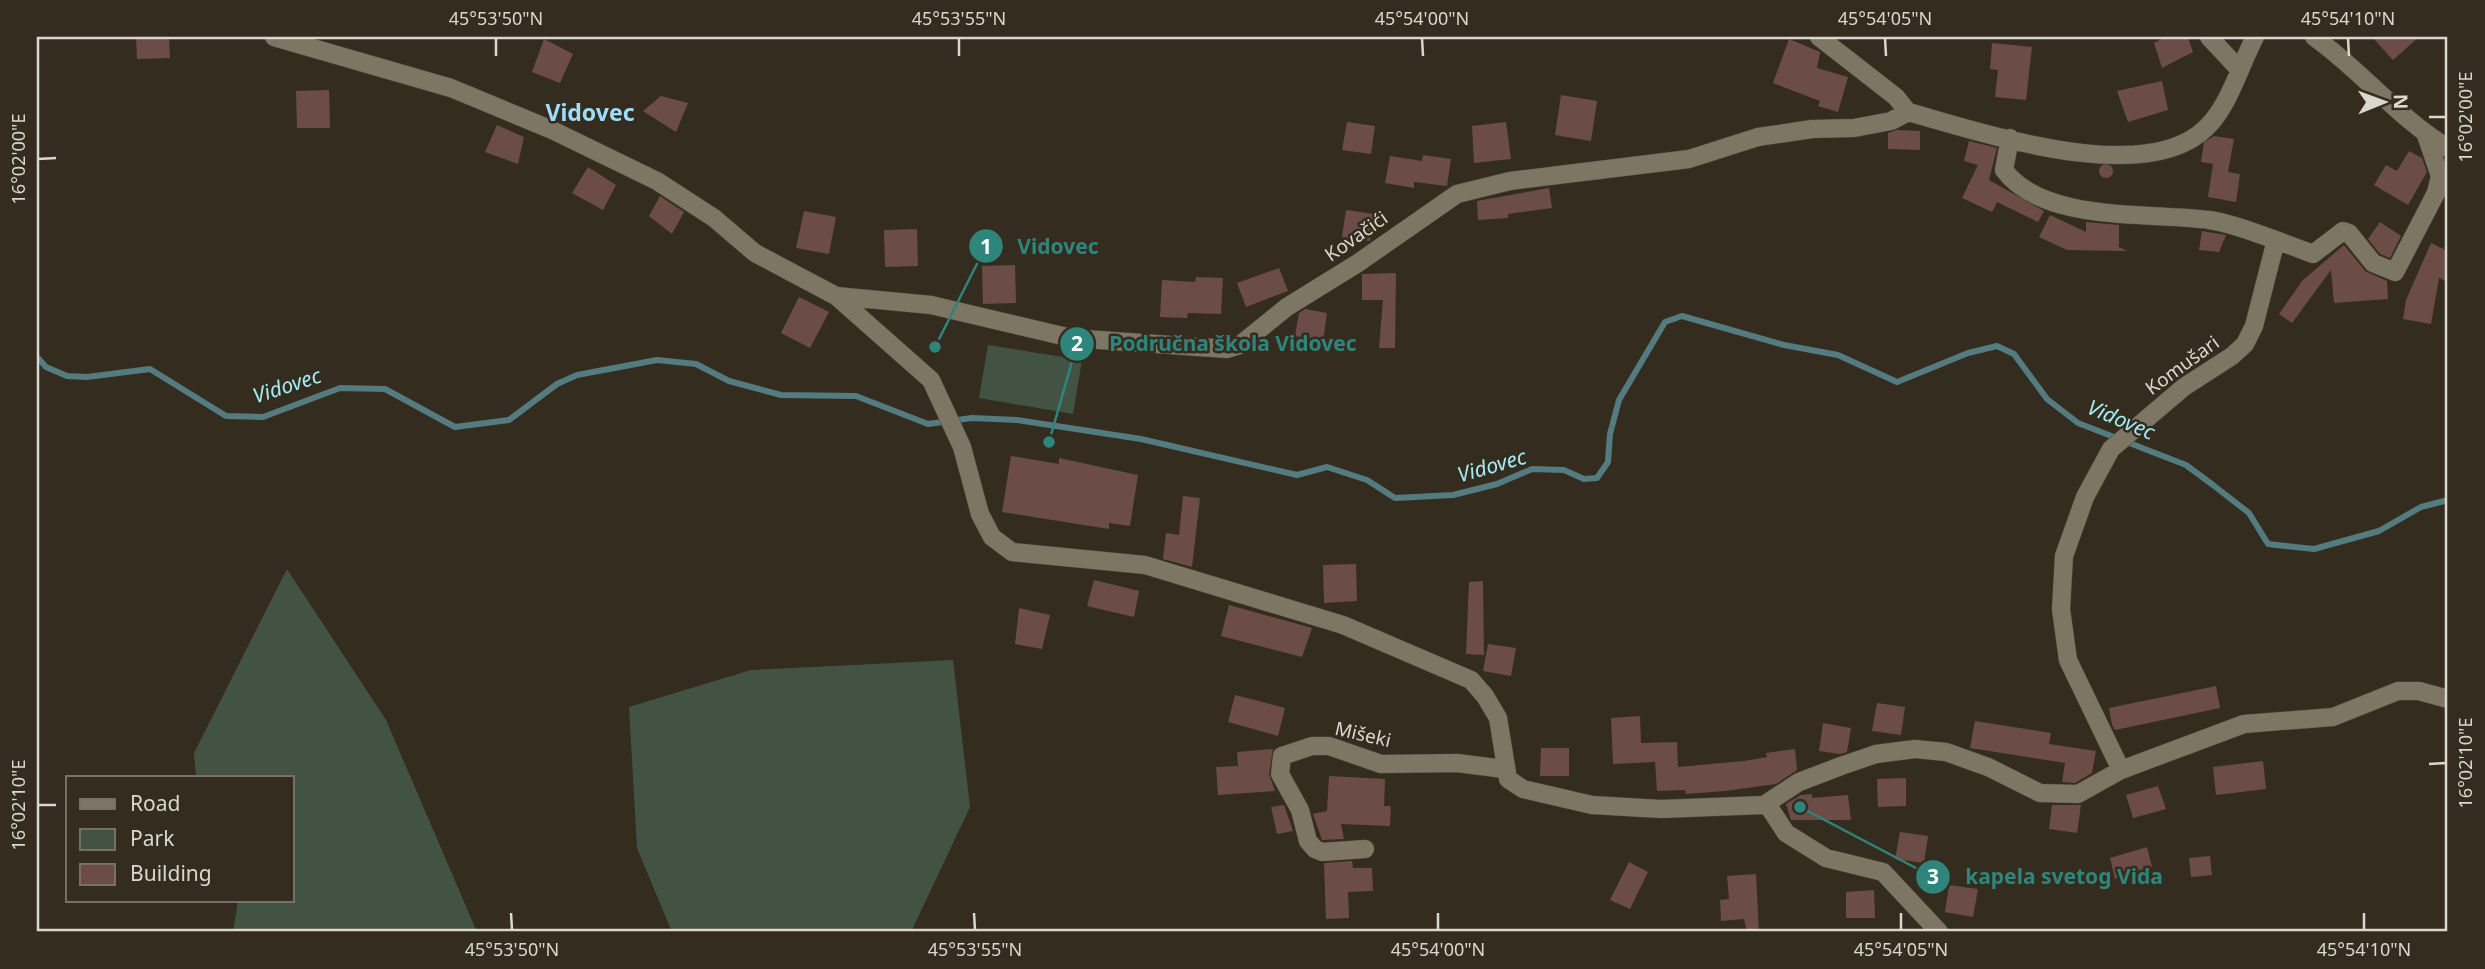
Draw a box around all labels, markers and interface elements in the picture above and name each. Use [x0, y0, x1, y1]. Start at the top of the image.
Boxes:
text: 45°53'50"N [449, 6, 543, 30]
text: 45°53'55"N [912, 6, 1006, 30]
text: 45°54'00"N [1375, 6, 1469, 30]
text: 45°54'05"N [1838, 6, 1932, 30]
text: 45°54'10"N [2301, 6, 2395, 30]
north arrow [2348, 66, 2418, 136]
text: 16°02'00"E [2453, 72, 2477, 162]
text: N [2388, 94, 2414, 110]
district label: Vidovec [545, 96, 635, 128]
text: 16°02'00"E [6, 114, 30, 204]
street label: Kovačići [1319, 205, 1393, 267]
callout: Vidovec [969, 225, 1113, 267]
text: 1 [980, 232, 992, 260]
text: Vidovec [1017, 232, 1099, 260]
callout: Područna škola Vidovec [1060, 323, 1370, 365]
text: 2 [1071, 329, 1083, 357]
text: Područna škola Vidovec [1109, 329, 1357, 357]
street label: Komušari [2140, 329, 2224, 401]
water label: Vidovec [249, 361, 325, 409]
water label: Vidovec [2084, 392, 2160, 446]
water label: Vidovec [1454, 442, 1530, 488]
street label: Mišeki [1332, 715, 1394, 753]
text: 16°02'10"E [2453, 718, 2477, 808]
text: 16°02'10"E [6, 760, 30, 850]
legend [66, 776, 294, 902]
text: Road [130, 789, 180, 817]
text: Park [130, 824, 175, 852]
callout: kapela svetog Vida [1916, 856, 2176, 898]
text: Building [130, 859, 212, 887]
text: 3 [1927, 862, 1939, 890]
text: kapela svetog Vida [1965, 862, 2163, 890]
text: 45°53'50"N [465, 937, 559, 961]
text: 45°53'55"N [928, 937, 1022, 961]
text: 45°54'00"N [1391, 937, 1485, 961]
text: 45°54'05"N [1854, 937, 1948, 961]
text: 45°54'10"N [2317, 937, 2411, 961]

